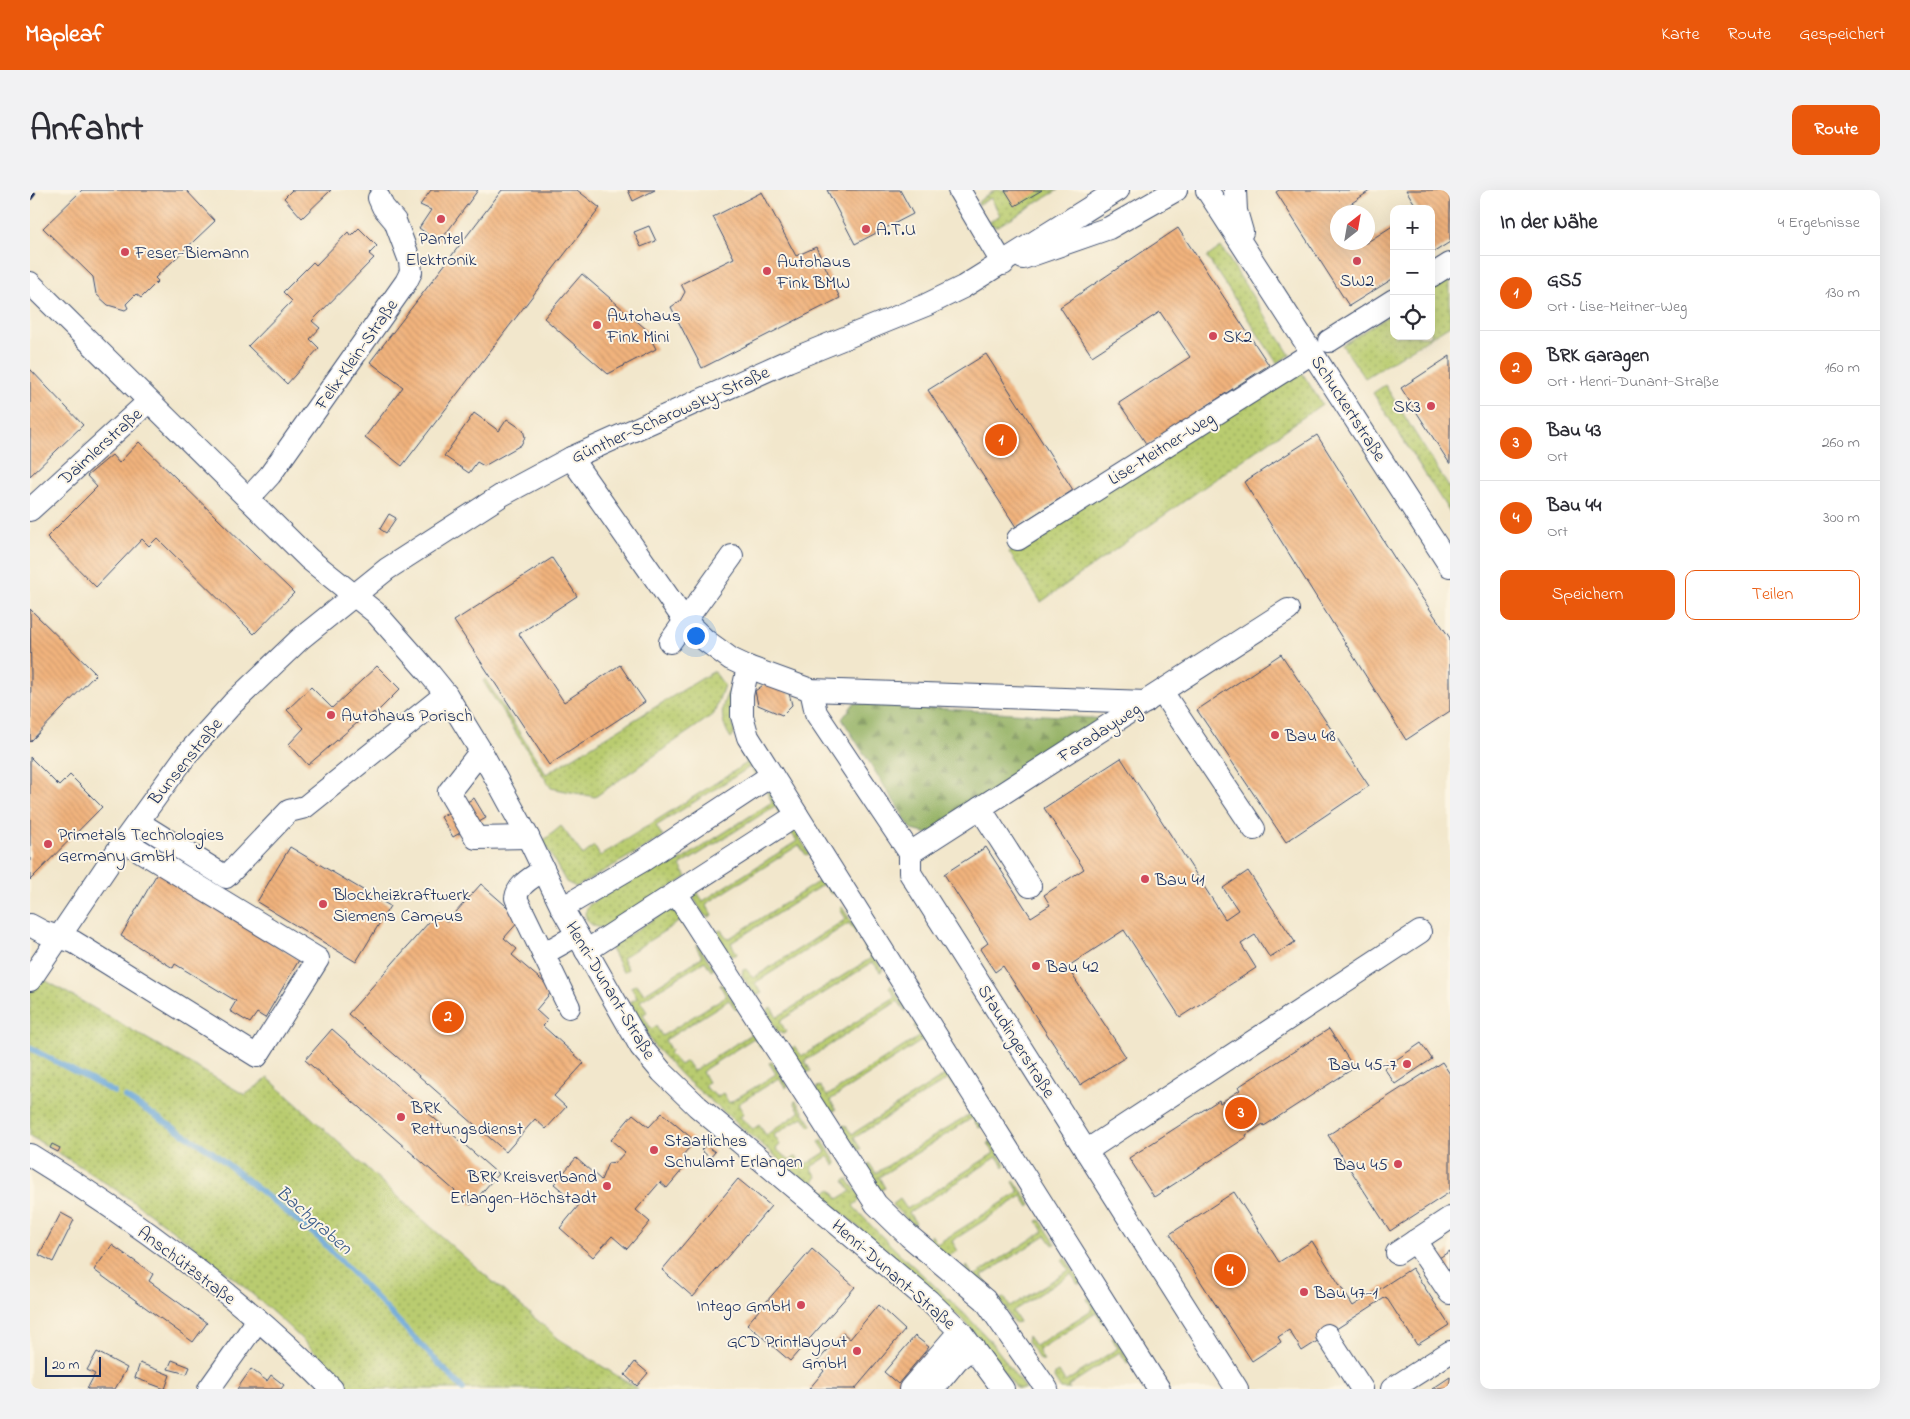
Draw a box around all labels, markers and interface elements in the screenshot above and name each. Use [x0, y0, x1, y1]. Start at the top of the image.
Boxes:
text: Mapleaf [25, 18, 104, 53]
text: Karte [1661, 22, 1699, 48]
text: Route [1727, 22, 1771, 48]
text: Gespeichert [1799, 22, 1885, 48]
text: Anfahrt [30, 105, 143, 156]
button: Route [1792, 105, 1880, 155]
north arrow [1330, 205, 1375, 250]
map controls [1390, 205, 1435, 340]
button: + [1390, 205, 1435, 250]
text: In der Nähe [1500, 208, 1598, 238]
text: 4 Ergebnisse [1778, 211, 1860, 235]
marker: Pantel Elektronik [435, 213, 447, 225]
place label: A.T.U [876, 218, 916, 244]
marker: A.T.U [860, 223, 872, 235]
place label: Pantel Elektronik [406, 227, 477, 274]
place label: Feser-Biemann [134, 241, 249, 267]
marker: Feser-Biemann [119, 246, 131, 258]
place label: Autohaus Fink BMW [776, 250, 851, 297]
button: − [1390, 250, 1435, 295]
marker: SW2 [1351, 255, 1363, 267]
marker: Autohaus Fink BMW [761, 265, 773, 277]
text: GS5 [1547, 268, 1582, 295]
place label: SW2 [1340, 269, 1374, 295]
text: 1 [1513, 281, 1519, 305]
text: 130 m [1825, 281, 1860, 305]
street label: Felix-Klein-Straße [309, 294, 406, 417]
button: locate [1390, 295, 1435, 340]
text: Ort · Lise-Meitner-Weg [1547, 295, 1687, 319]
place label: Autohaus Fink Mini [606, 304, 681, 351]
marker: Autohaus Fink Mini [591, 319, 603, 331]
place label: SK2 [1223, 325, 1252, 351]
marker: SK2 [1207, 330, 1219, 342]
text: BRK Garagen [1547, 343, 1649, 370]
street label: Schuckertstraße [1303, 351, 1392, 468]
text: 2 [1512, 356, 1520, 380]
text: 160 m [1825, 356, 1860, 380]
street label: Günther-Scharowsky-Straße [568, 360, 775, 471]
text: Ort · Henri-Dunant-Straße [1547, 370, 1719, 394]
place label: SK3 [1393, 395, 1421, 421]
marker: SK3 [1425, 400, 1437, 412]
street label: Daimlerstraße [53, 402, 150, 493]
street label: Lise-Meitner-Weg [1104, 406, 1221, 494]
text: Bau 43 [1547, 418, 1601, 445]
pin: 1 [985, 421, 1017, 459]
text: 3 [1513, 431, 1519, 455]
text: 260 m [1822, 431, 1860, 455]
text: Ort [1547, 445, 1568, 469]
text: Bau 44 [1547, 493, 1601, 520]
text: 4 [1513, 506, 1519, 530]
text: 300 m [1823, 506, 1860, 530]
text: Ort [1547, 520, 1568, 544]
button: Speichern [1500, 570, 1675, 620]
button: Teilen [1685, 570, 1860, 620]
your location [683, 623, 709, 649]
street label: Faradayweg [1053, 697, 1147, 772]
place label: Autohaus Porisch [341, 704, 473, 730]
marker: Autohaus Porisch [325, 709, 337, 721]
street label: Bunsenstraße [143, 712, 230, 812]
place label: Bau 48 [1284, 724, 1336, 750]
marker: Bau 48 [1269, 729, 1281, 741]
place label: Primetals Technologies Germany GmbH [58, 823, 224, 870]
marker: Primetals Technologies Germany GmbH [42, 838, 54, 850]
place label: Bau 41 [1154, 868, 1205, 894]
marker: Bau 41 [1139, 873, 1151, 885]
place label: Blockheizkraftwerk Siemens Campus [332, 883, 470, 930]
marker: Blockheizkraftwerk Siemens Campus [317, 898, 329, 910]
street label: Henri-Dunant-Straße [558, 917, 661, 1066]
place label: Bau 42 [1045, 955, 1099, 981]
marker: Bau 42 [1030, 960, 1042, 972]
street label: Staudingerstraße [969, 980, 1061, 1105]
pin: 2 [432, 998, 464, 1036]
place label: Bau 45-7 [1328, 1053, 1398, 1079]
marker: Bau 45-7 [1401, 1058, 1413, 1070]
pin: 3 [1225, 1094, 1257, 1132]
place label: BRK Rettungsdienst [410, 1096, 523, 1144]
marker: BRK Rettungsdienst [395, 1111, 407, 1123]
place label: Staatliches Schulamt Erlangen [664, 1129, 803, 1177]
marker: Staatliches Schulamt Erlangen [648, 1144, 660, 1156]
place label: Bau 45 [1333, 1153, 1388, 1179]
marker: Bau 45 [1392, 1158, 1404, 1170]
place label: BRK Kreisverband Erlangen-Höchstadt [450, 1165, 597, 1213]
water label: Bachgraben [269, 1180, 358, 1263]
marker: BRK Kreisverband Erlangen-Höchstadt [601, 1180, 613, 1192]
street label: Henri-Dunant-Straße [825, 1214, 961, 1337]
street label: Anschützstraße [131, 1221, 241, 1313]
pin: 4 [1214, 1251, 1246, 1289]
place label: Bau 47-1 [1313, 1281, 1378, 1307]
marker: Bau 47-1 [1298, 1286, 1310, 1298]
place label: Intego GmbH [697, 1294, 791, 1321]
marker: Intego GmbH [795, 1299, 807, 1311]
place label: GCD Printlayout GmbH [727, 1330, 847, 1377]
marker: GCD Printlayout GmbH [851, 1345, 863, 1357]
scale bar [45, 1354, 101, 1377]
text: 20 m [52, 1355, 79, 1376]

